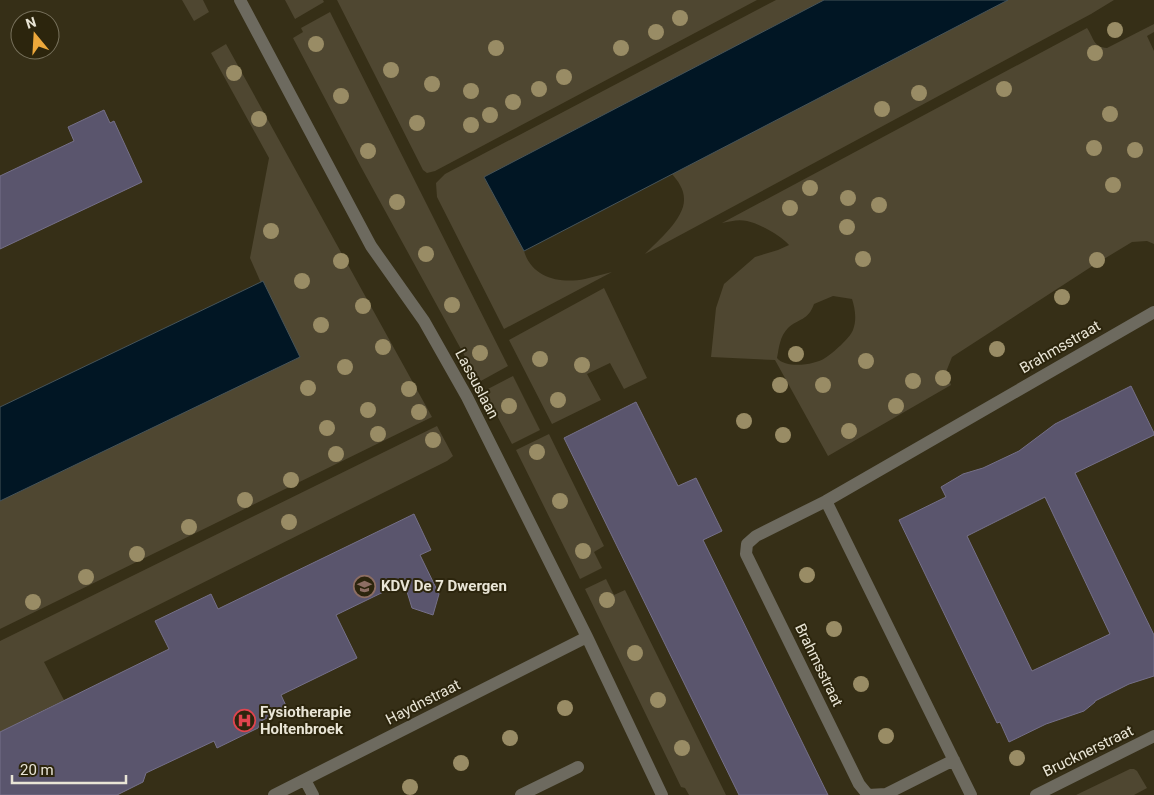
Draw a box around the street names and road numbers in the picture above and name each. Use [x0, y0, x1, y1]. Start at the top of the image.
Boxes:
street label: Brahmsstraat [1016, 317, 1104, 377]
street label: Lassuslaan [451, 346, 503, 422]
street label: Brahmsstraat [791, 621, 847, 710]
street label: Haydnstraat [383, 676, 463, 728]
street label: Brucknerstraat [1040, 721, 1136, 781]

